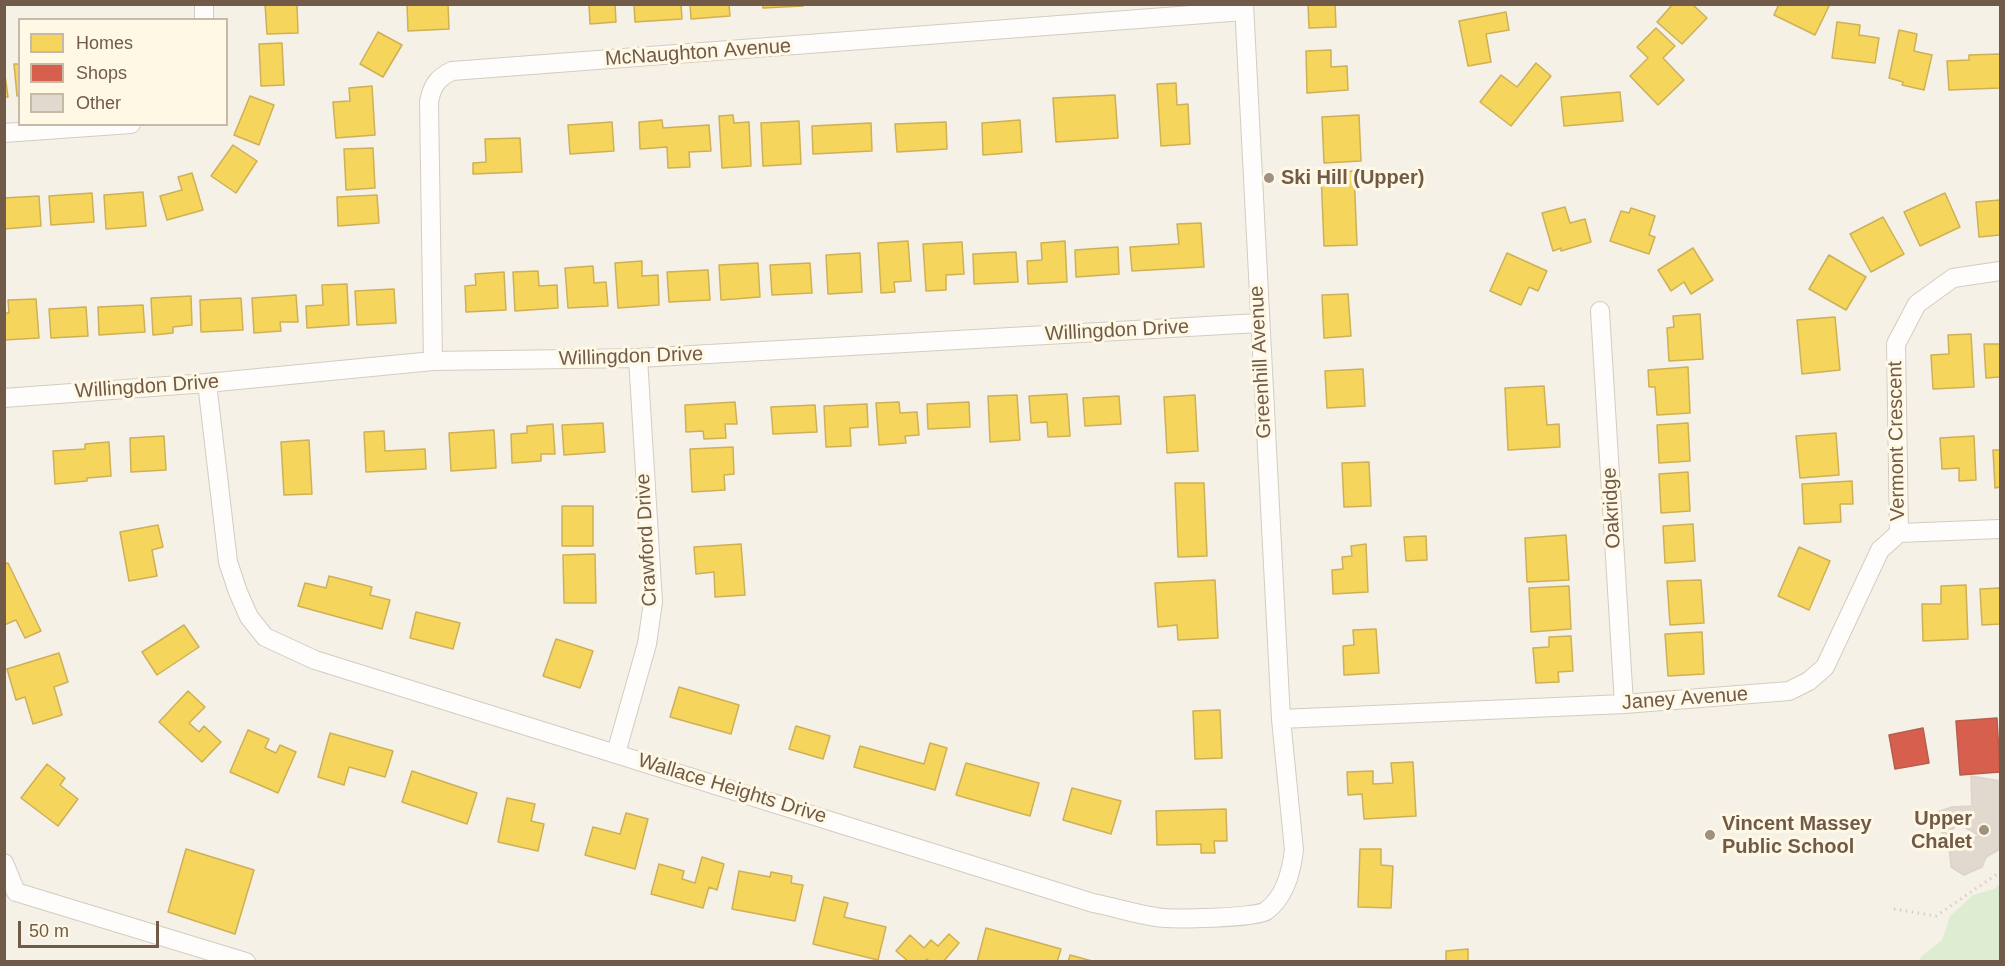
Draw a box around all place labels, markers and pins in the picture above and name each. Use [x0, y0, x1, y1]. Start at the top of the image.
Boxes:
place label: Ski Hill (Upper) [1281, 166, 1424, 190]
marker: Ski Hill (Upper) [1262, 171, 1276, 185]
place label: Upper Chalet [1911, 807, 1972, 854]
place label: Vincent Massey Public School [1722, 812, 1872, 859]
marker: Upper Chalet [1977, 823, 1991, 837]
marker: Vincent Massey Public School [1703, 828, 1717, 842]

